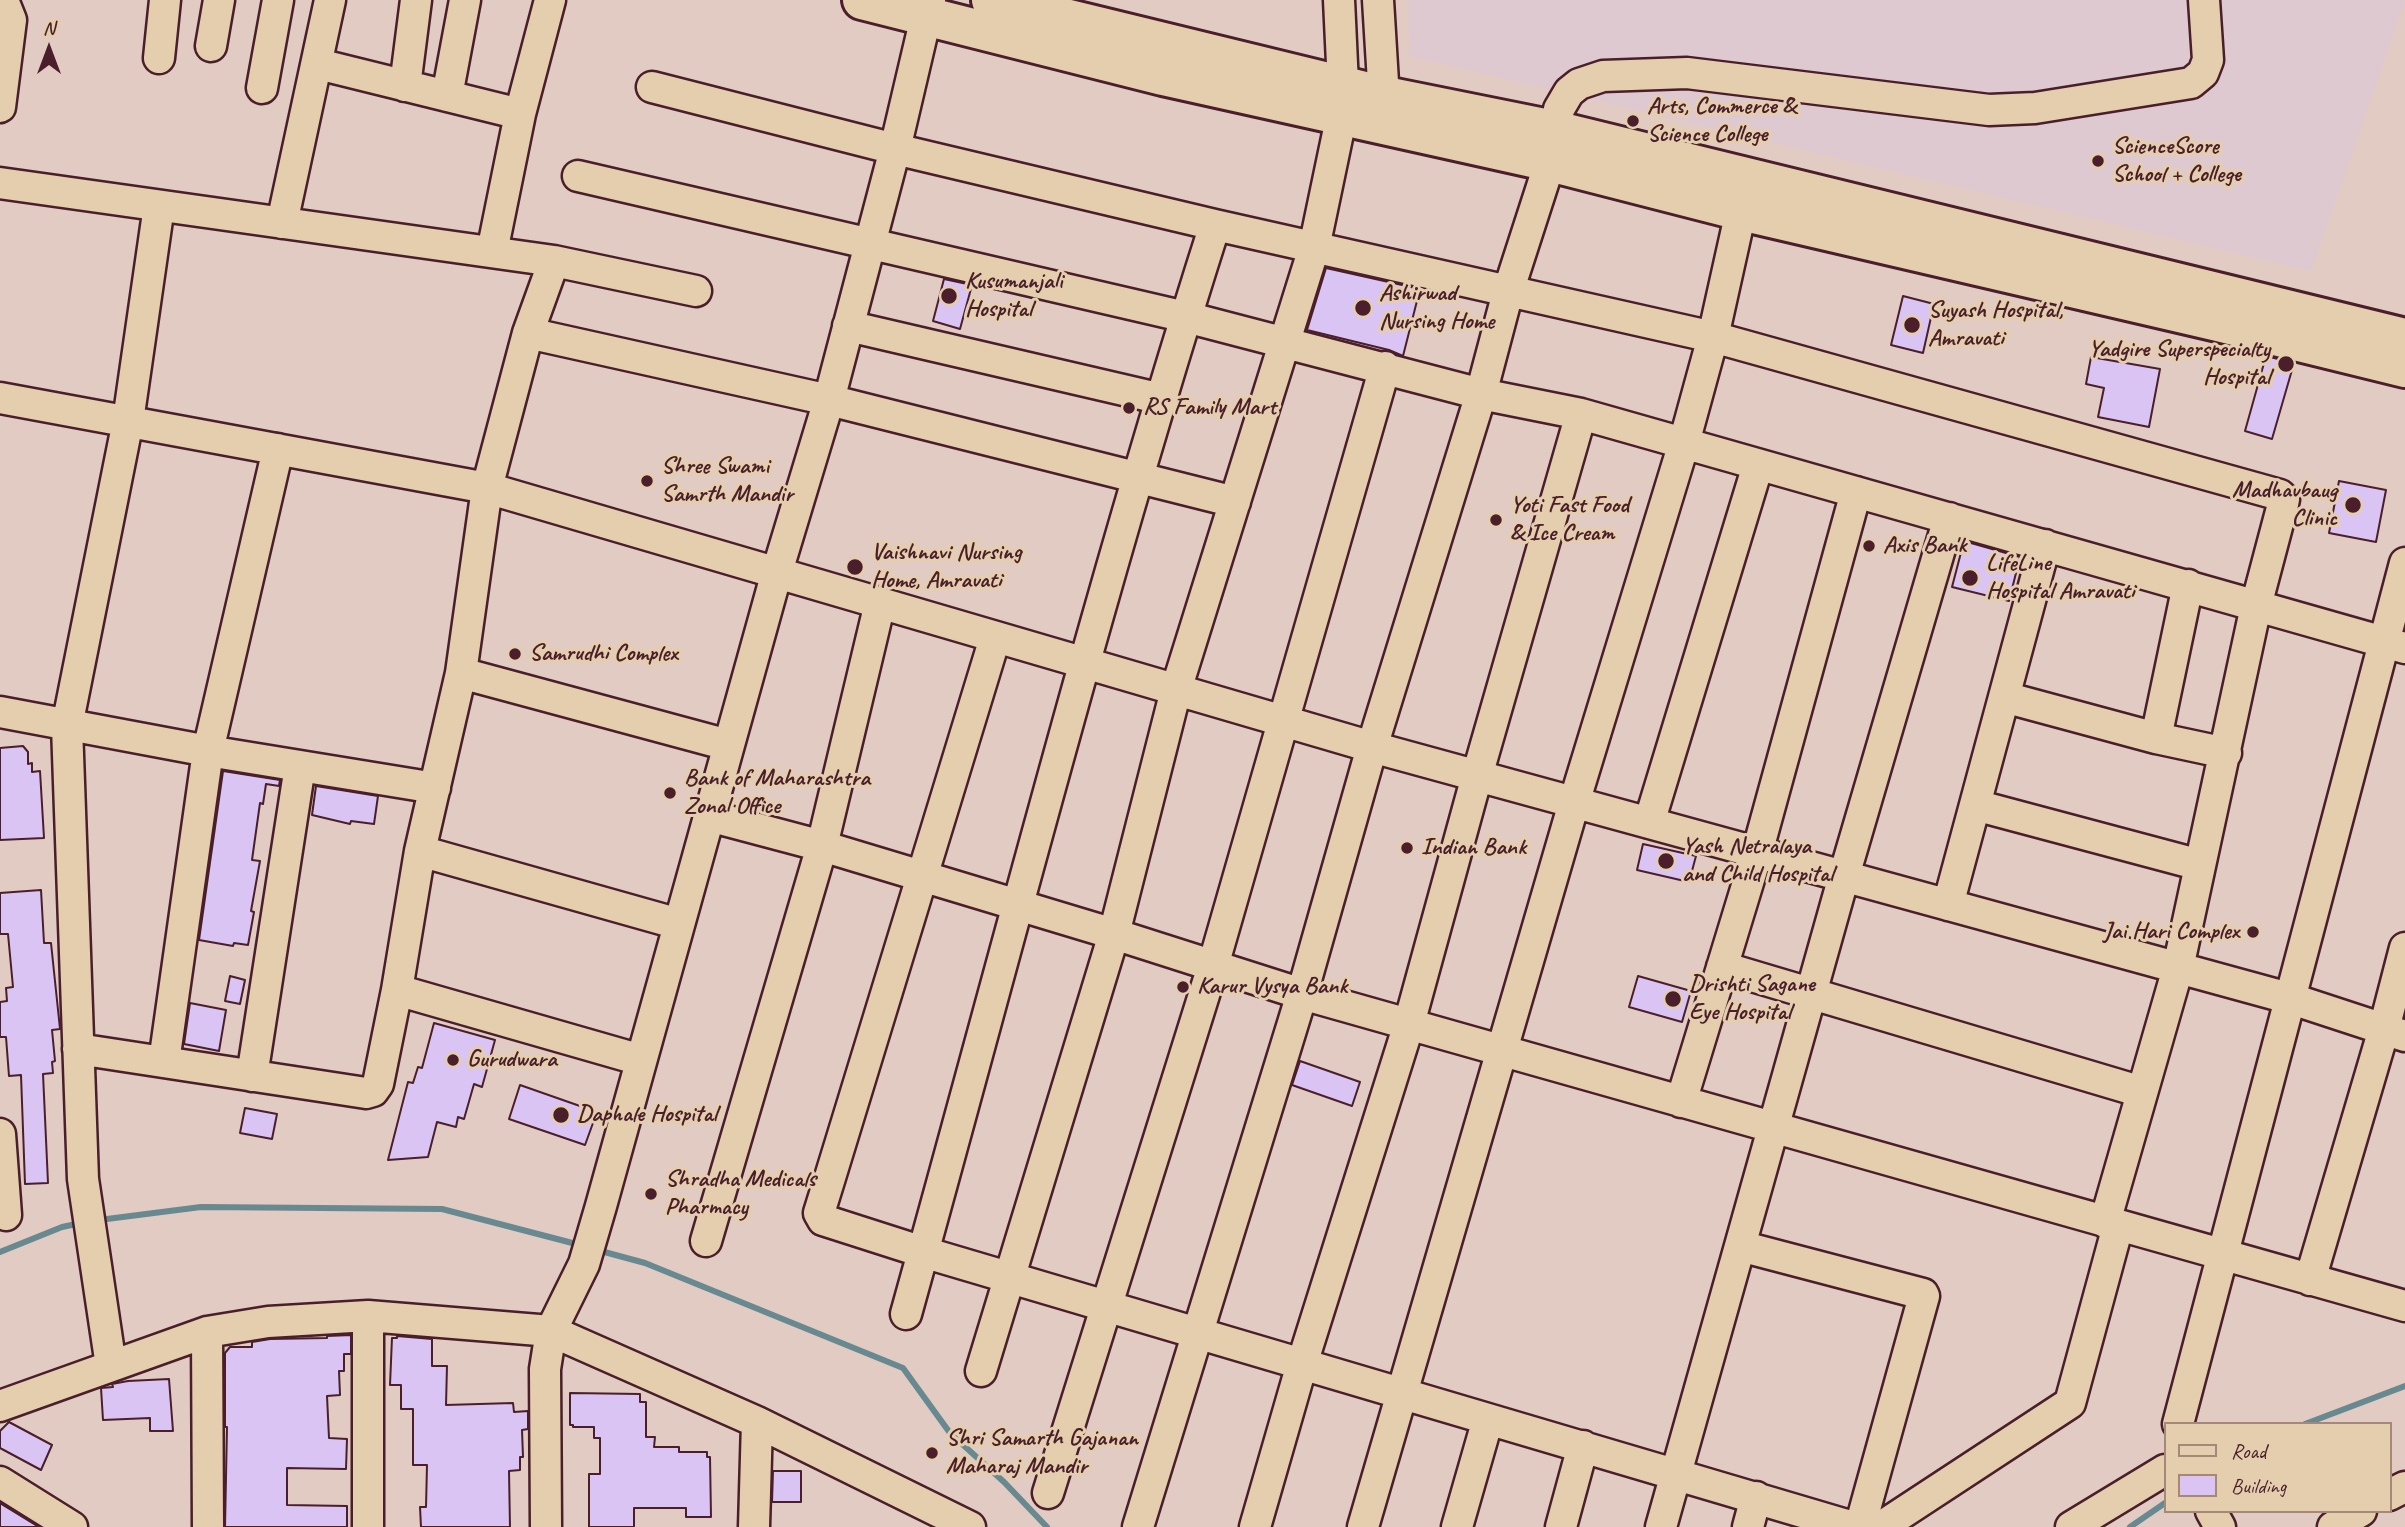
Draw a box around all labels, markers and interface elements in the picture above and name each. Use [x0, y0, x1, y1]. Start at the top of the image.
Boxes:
north arrow [14, 14, 84, 84]
text: N [43, 16, 55, 40]
place label: Arts, Commerce & Science College [1647, 93, 1796, 149]
marker: Arts, Commerce & Science College [1625, 113, 1641, 129]
place label: ScienceScore School + College [2112, 133, 2241, 189]
marker: ScienceScore School + College [2090, 153, 2106, 169]
place label: Kusumanjali Hospital [965, 268, 1062, 324]
place label: Ashirwad Nursing Home [1379, 280, 1494, 336]
marker: Kusumanjali Hospital [939, 286, 959, 306]
place label: Suyash Hospital, Amravati [1928, 297, 2063, 353]
marker: Ashirwad Nursing Home [1353, 298, 1373, 318]
marker: Suyash Hospital, Amravati [1902, 315, 1922, 335]
place label: Yadgire Superspecialty Hospital [2088, 336, 2270, 392]
marker: Yadgire Superspecialty Hospital [2276, 354, 2296, 374]
place label: RS Family Mart [1143, 394, 1276, 422]
marker: RS Family Mart [1121, 400, 1137, 416]
place label: Shree Swami Samrth Mandir [661, 453, 793, 509]
marker: Shree Swami Samrth Mandir [639, 473, 655, 489]
place label: Madhavbaug Clinic [2232, 477, 2337, 533]
place label: Yoti Fast Food & Ice Cream [1510, 492, 1629, 548]
marker: Madhavbaug Clinic [2343, 495, 2363, 515]
marker: Yoti Fast Food & Ice Cream [1488, 512, 1504, 528]
place label: Axis Bank [1883, 532, 1966, 560]
marker: Axis Bank [1861, 538, 1877, 554]
place label: Vaishnavi Nursing Home, Amravati [871, 539, 1021, 595]
place label: LifeLine Hospital Amravati [1986, 550, 2134, 606]
marker: Vaishnavi Nursing Home, Amravati [845, 557, 865, 577]
marker: LifeLine Hospital Amravati [1960, 568, 1980, 588]
place label: Samrudhi Complex [529, 640, 677, 668]
marker: Samrudhi Complex [507, 646, 523, 662]
place label: Bank of Maharashtra Zonal Office [684, 765, 870, 821]
marker: Bank of Maharashtra Zonal Office [662, 785, 678, 801]
place label: Yash Netralaya and Child Hospital [1682, 833, 1833, 889]
place label: Indian Bank [1421, 834, 1526, 862]
marker: Indian Bank [1399, 840, 1415, 856]
marker: Yash Netralaya and Child Hospital [1656, 851, 1676, 871]
place label: Jai Hari Complex [2103, 918, 2239, 946]
marker: Jai Hari Complex [2245, 924, 2261, 940]
place label: Drishti Sagane Eye Hospital [1689, 971, 1815, 1027]
place label: Karur Vysya Bank [1197, 973, 1347, 1001]
marker: Karur Vysya Bank [1175, 979, 1191, 995]
marker: Drishti Sagane Eye Hospital [1663, 989, 1683, 1009]
place label: Gurudwara [467, 1046, 557, 1074]
marker: Gurudwara [445, 1052, 461, 1068]
place label: Daphale Hospital [577, 1101, 717, 1129]
marker: Daphale Hospital [551, 1105, 571, 1125]
place label: Shradha Medicals Pharmacy [665, 1166, 816, 1222]
marker: Shradha Medicals Pharmacy [643, 1186, 659, 1202]
legend [2164, 1422, 2391, 1513]
place label: Shri Samarth Gajanan Maharaj Mandir [946, 1425, 1138, 1481]
text: Road [2231, 1438, 2266, 1464]
marker: Shri Samarth Gajanan Maharaj Mandir [924, 1445, 940, 1461]
text: Building [2231, 1473, 2286, 1499]

